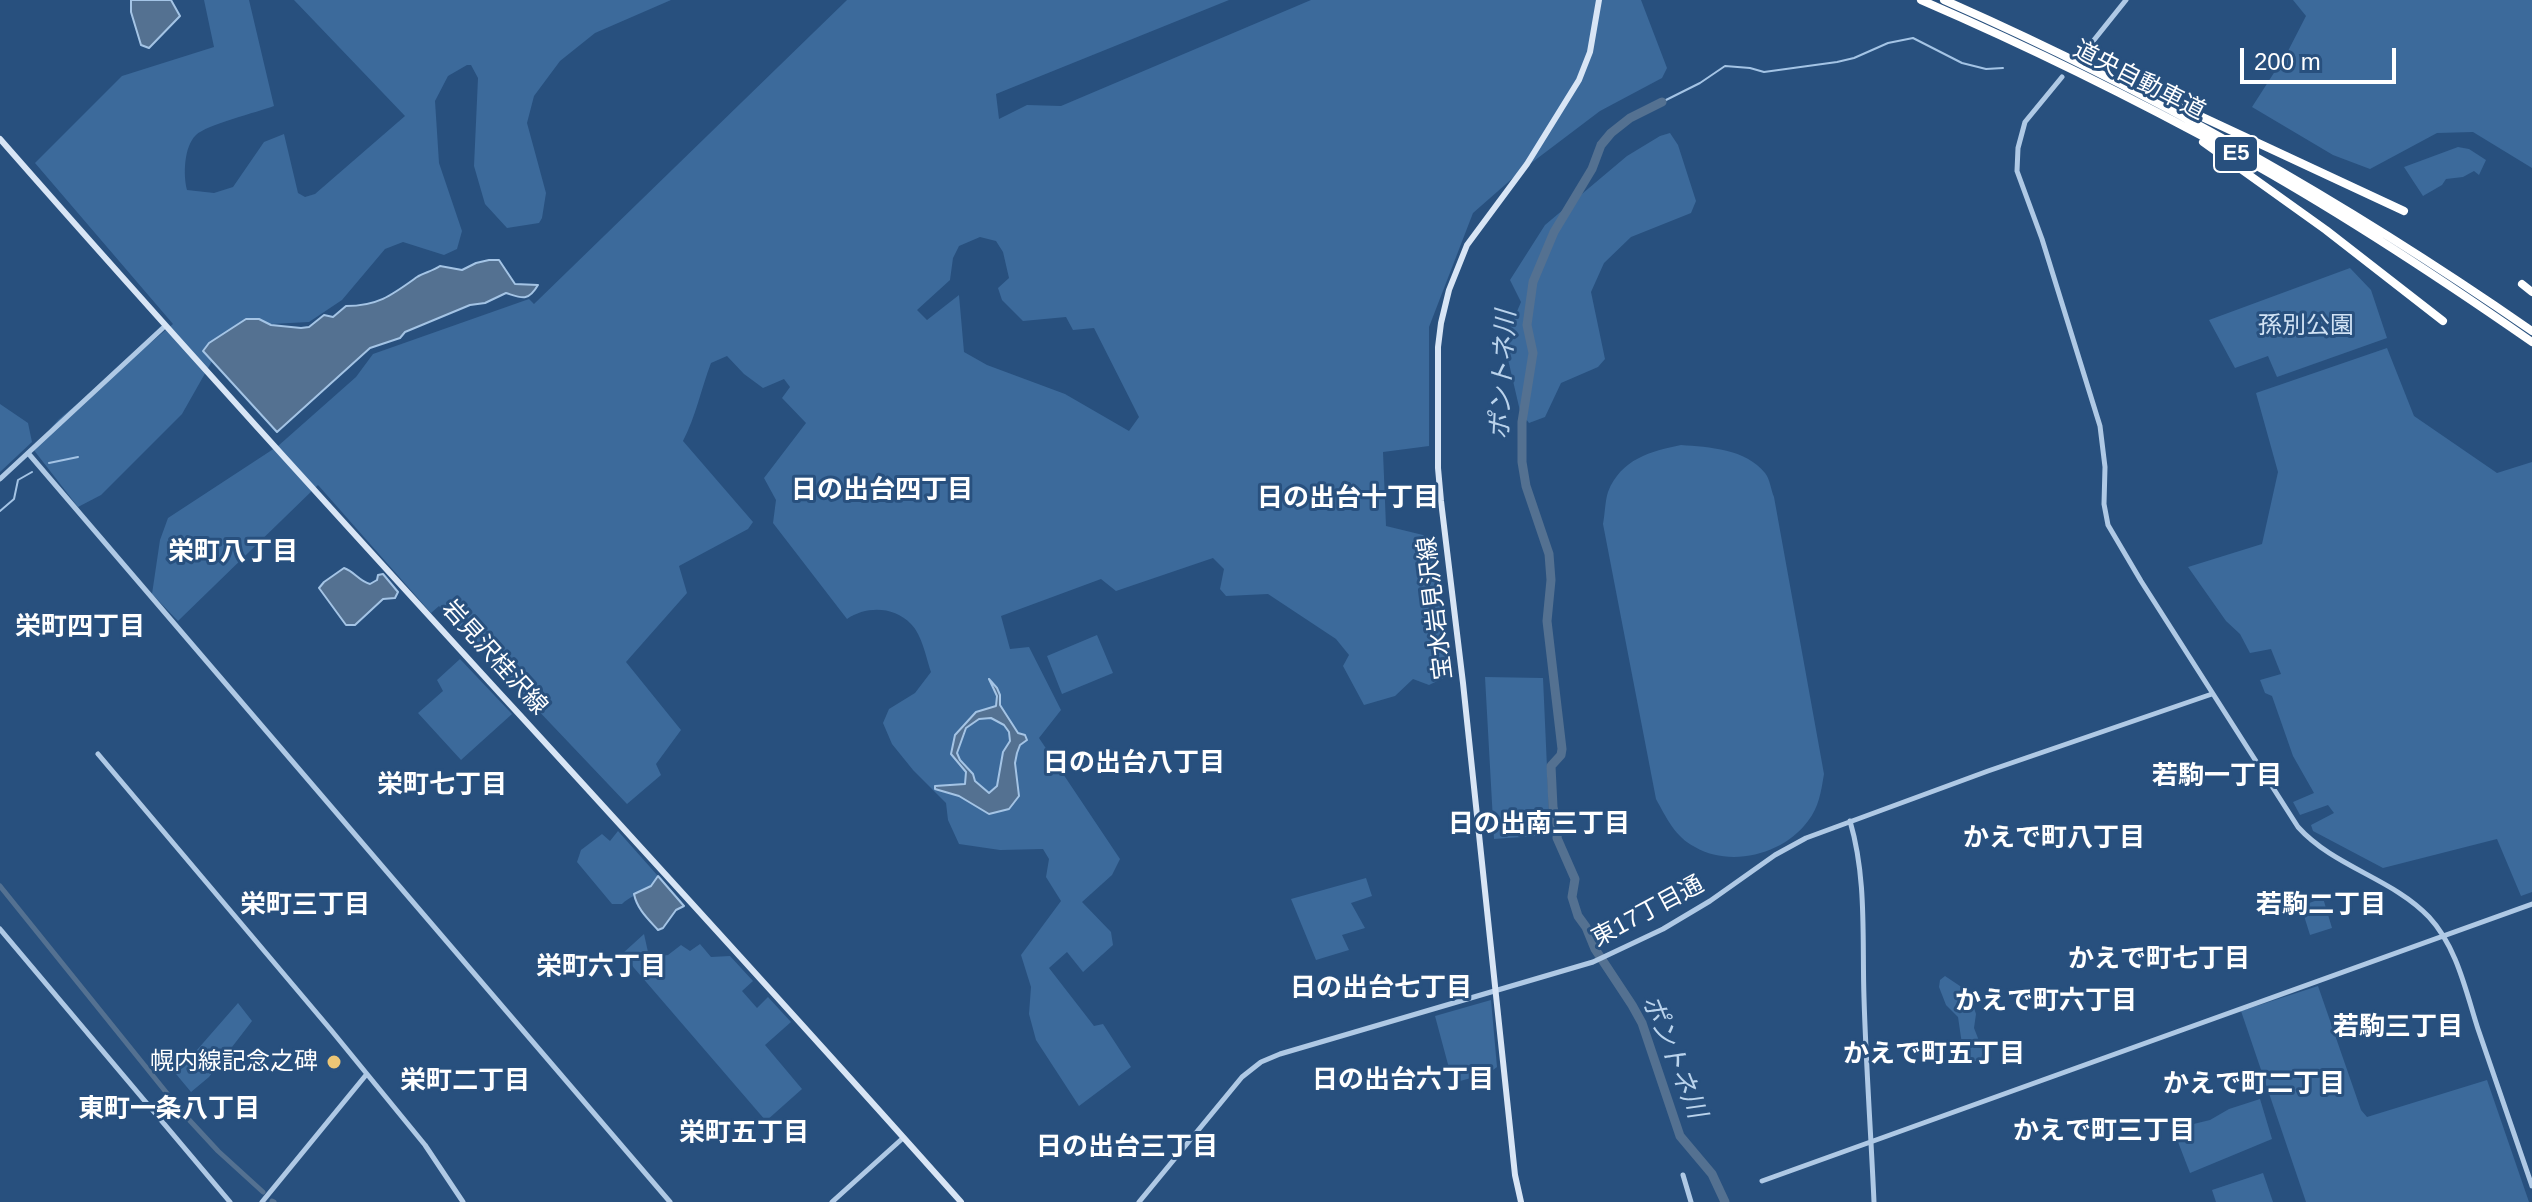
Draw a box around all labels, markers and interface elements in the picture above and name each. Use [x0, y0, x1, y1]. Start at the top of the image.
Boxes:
scale bar [2244, 32, 2400, 82]
street label: 道央自動車道 [2068, 35, 2210, 127]
text: 200 m [2254, 48, 2321, 75]
road number: E5 [2214, 136, 2258, 172]
water label: ポントネ川 [1485, 309, 1523, 441]
park label: 孫別公園 [2258, 312, 2354, 340]
district label: 日の出台四丁目 [791, 475, 973, 507]
district label: 日の出台十丁目 [1257, 483, 1439, 515]
street label: 宝水岩見沢線 [1413, 535, 1459, 681]
district label: 栄町八丁目 [168, 537, 298, 569]
street label: 岩見沢桂沢線 [435, 595, 553, 721]
district label: 栄町四丁目 [15, 612, 145, 644]
district label: 日の出台八丁目 [1043, 748, 1225, 780]
district label: 若駒一丁目 [2152, 761, 2282, 793]
district label: 栄町七丁目 [377, 770, 507, 802]
district label: 日の出南三丁目 [1448, 809, 1630, 841]
district label: かえで町八丁目 [1963, 823, 2145, 855]
street label: 東17丁目通 [1587, 870, 1709, 954]
district label: 栄町三丁目 [240, 890, 370, 922]
district label: 若駒二丁目 [2256, 890, 2386, 922]
district label: かえで町七丁目 [2068, 944, 2250, 976]
district label: 栄町六丁目 [536, 952, 666, 984]
district label: 日の出台七丁目 [1290, 973, 1472, 1005]
district label: かえで町六丁目 [1955, 986, 2137, 1018]
water label: ポントネ川 [1634, 991, 1712, 1123]
district label: 若駒三丁目 [2333, 1012, 2463, 1044]
district label: かえで町五丁目 [1843, 1039, 2025, 1071]
place label: 幌内線記念之碑 [150, 1048, 318, 1076]
marker: 幌内線記念之碑 [325, 1053, 343, 1071]
district label: 日の出台六丁目 [1312, 1065, 1494, 1097]
district label: 栄町二丁目 [400, 1066, 530, 1098]
district label: かえで町二丁目 [2163, 1069, 2345, 1101]
district label: 東町一条八丁目 [78, 1094, 260, 1126]
district label: かえで町三丁目 [2013, 1116, 2195, 1148]
district label: 栄町五丁目 [679, 1118, 809, 1150]
district label: 日の出台三丁目 [1036, 1132, 1218, 1164]

